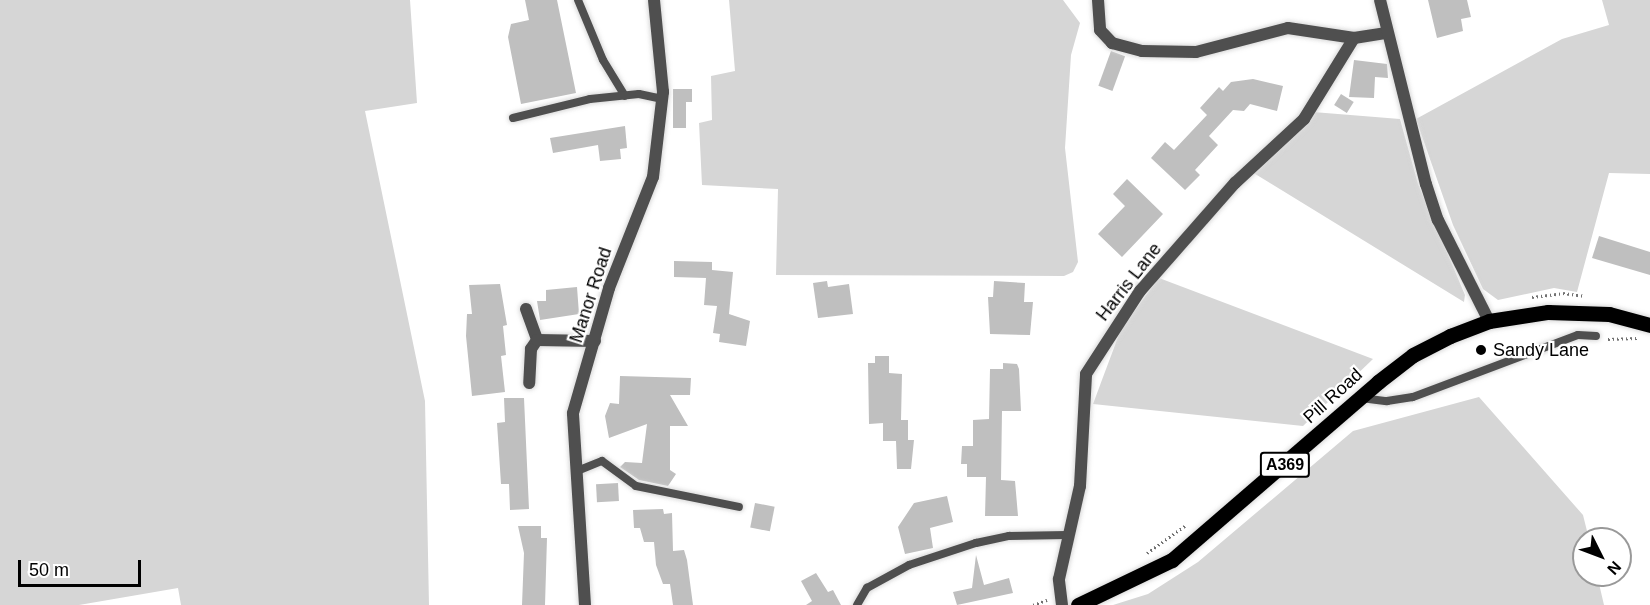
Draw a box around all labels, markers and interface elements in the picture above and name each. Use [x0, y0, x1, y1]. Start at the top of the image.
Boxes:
street label: Harris Lane [1092, 239, 1166, 325]
street label: Manor Road [565, 245, 617, 345]
place label: Sandy Lane [1493, 339, 1589, 361]
marker: Sandy Lane [1474, 343, 1488, 357]
street label: Pill Road [1299, 364, 1367, 428]
road number: A369 [1260, 452, 1310, 478]
north arrow [1572, 527, 1632, 587]
scale bar [21, 548, 144, 586]
text: N [1604, 558, 1624, 578]
text: 50 m [29, 560, 69, 580]

